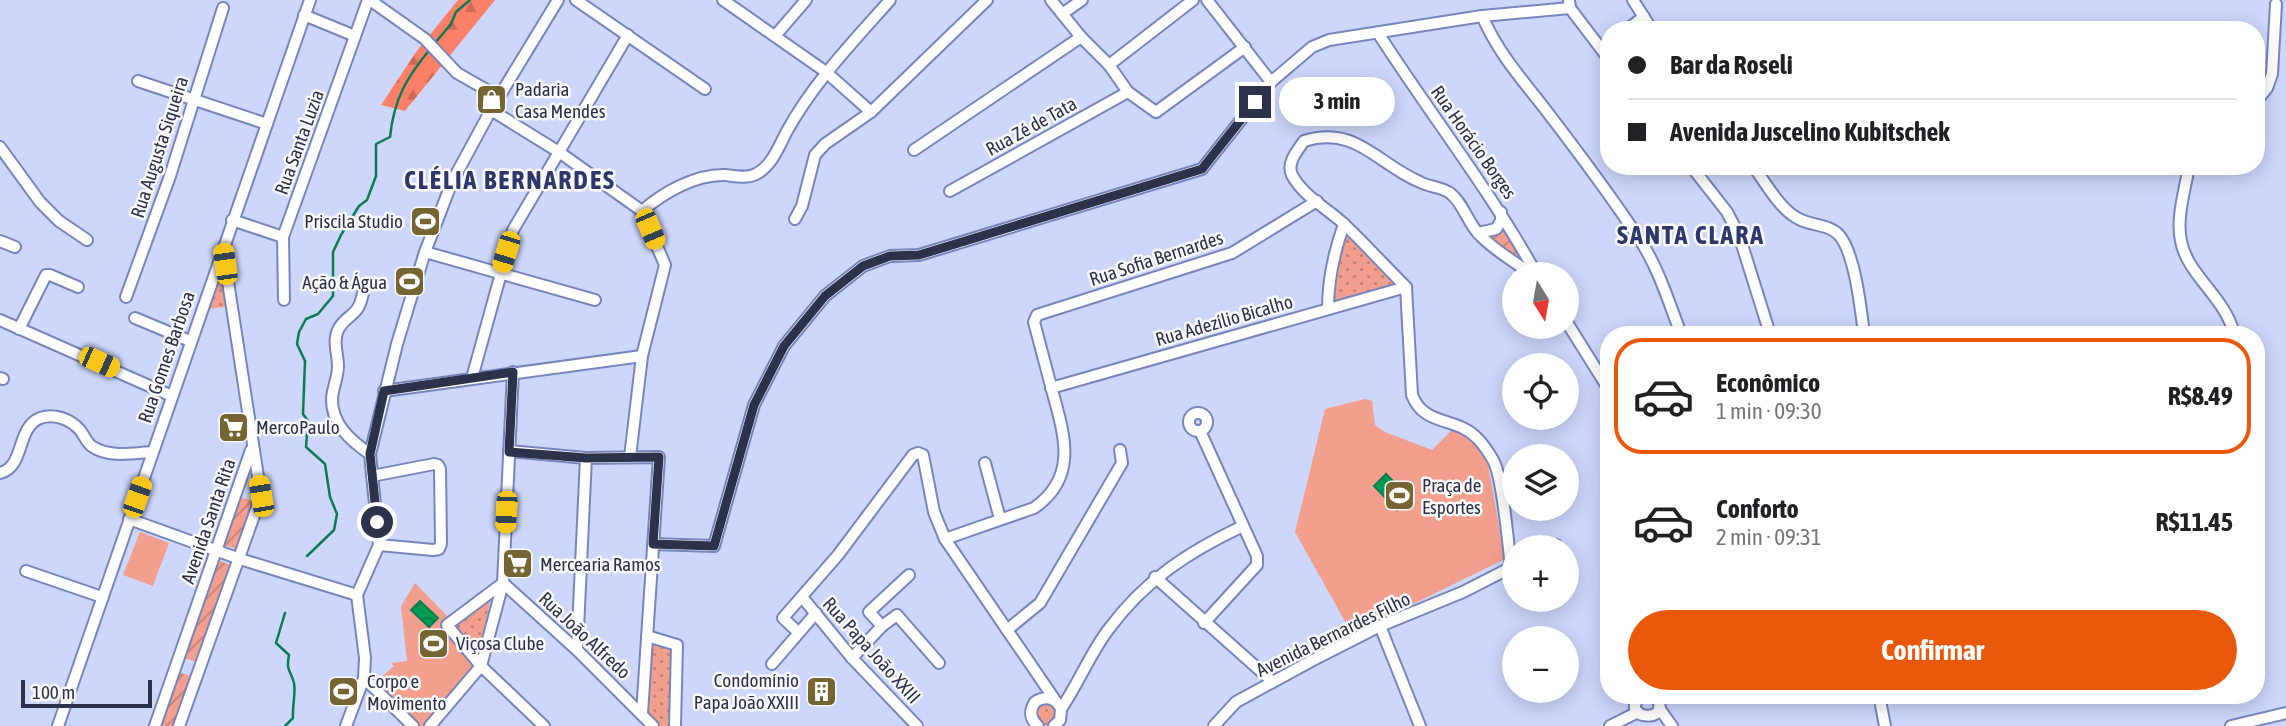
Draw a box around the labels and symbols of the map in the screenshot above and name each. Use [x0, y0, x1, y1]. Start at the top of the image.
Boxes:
street label: Rua Augusta Siqueira [126, 74, 192, 220]
place label: Padaria Casa Mendes [515, 78, 606, 122]
callout: 3 min [1280, 78, 1395, 126]
street label: Rua Horácio Borges [1427, 81, 1521, 203]
shop icon: Padaria Casa Mendes [475, 83, 509, 117]
route end [1239, 86, 1271, 118]
street label: Rua Santa Luzia [270, 87, 328, 197]
street label: Rua Zé de Tata [982, 92, 1080, 160]
district label: CLÉLIA BERNARDES [404, 165, 616, 195]
sports icon: Priscila Studio [409, 204, 443, 238]
car [633, 206, 668, 252]
place label: Priscila Studio [304, 210, 403, 232]
district label: SANTA CLARA [1617, 220, 1765, 250]
street label: Rua Sofia Bernardes [1086, 226, 1226, 290]
car [490, 229, 523, 275]
car [212, 242, 239, 286]
north arrow [1502, 262, 1578, 340]
sports icon: Ação & Água [393, 265, 427, 299]
place label: Ação & Água [302, 271, 387, 293]
street label: Rua Gomes Barbosa [133, 288, 199, 426]
street label: Rua Adezílio Bicalho [1153, 290, 1295, 350]
car [76, 344, 123, 380]
supermarket icon: MercoPaulo [216, 410, 250, 444]
place label: MercoPaulo [256, 416, 340, 438]
street label: Avenida Santa Rita [176, 456, 240, 586]
car [248, 473, 275, 519]
car [121, 474, 154, 520]
place label: Praça de Esportes [1422, 474, 1481, 518]
sports icon: Praça de Esportes [1382, 479, 1416, 513]
car [495, 490, 518, 534]
route start [361, 506, 393, 538]
supermarket icon: Mercearia Ramos [500, 547, 534, 581]
place label: Mercearia Ramos [540, 553, 661, 575]
street label: Rua João Alfredo [535, 587, 635, 683]
street label: Avenida Bernardes Filho [1252, 587, 1414, 681]
street label: Rua Papa João XXIII [819, 592, 925, 708]
sports icon: Viçosa Clube [416, 626, 450, 660]
place label: Viçosa Clube [456, 632, 544, 654]
place label: Condomínio Papa João XXIII [694, 669, 799, 713]
place label: Corpo e Movimento [367, 670, 446, 714]
building icon: Condomínio Papa João XXIII [805, 674, 839, 708]
sports icon: Corpo e Movimento [327, 675, 361, 709]
scale bar [21, 677, 152, 709]

